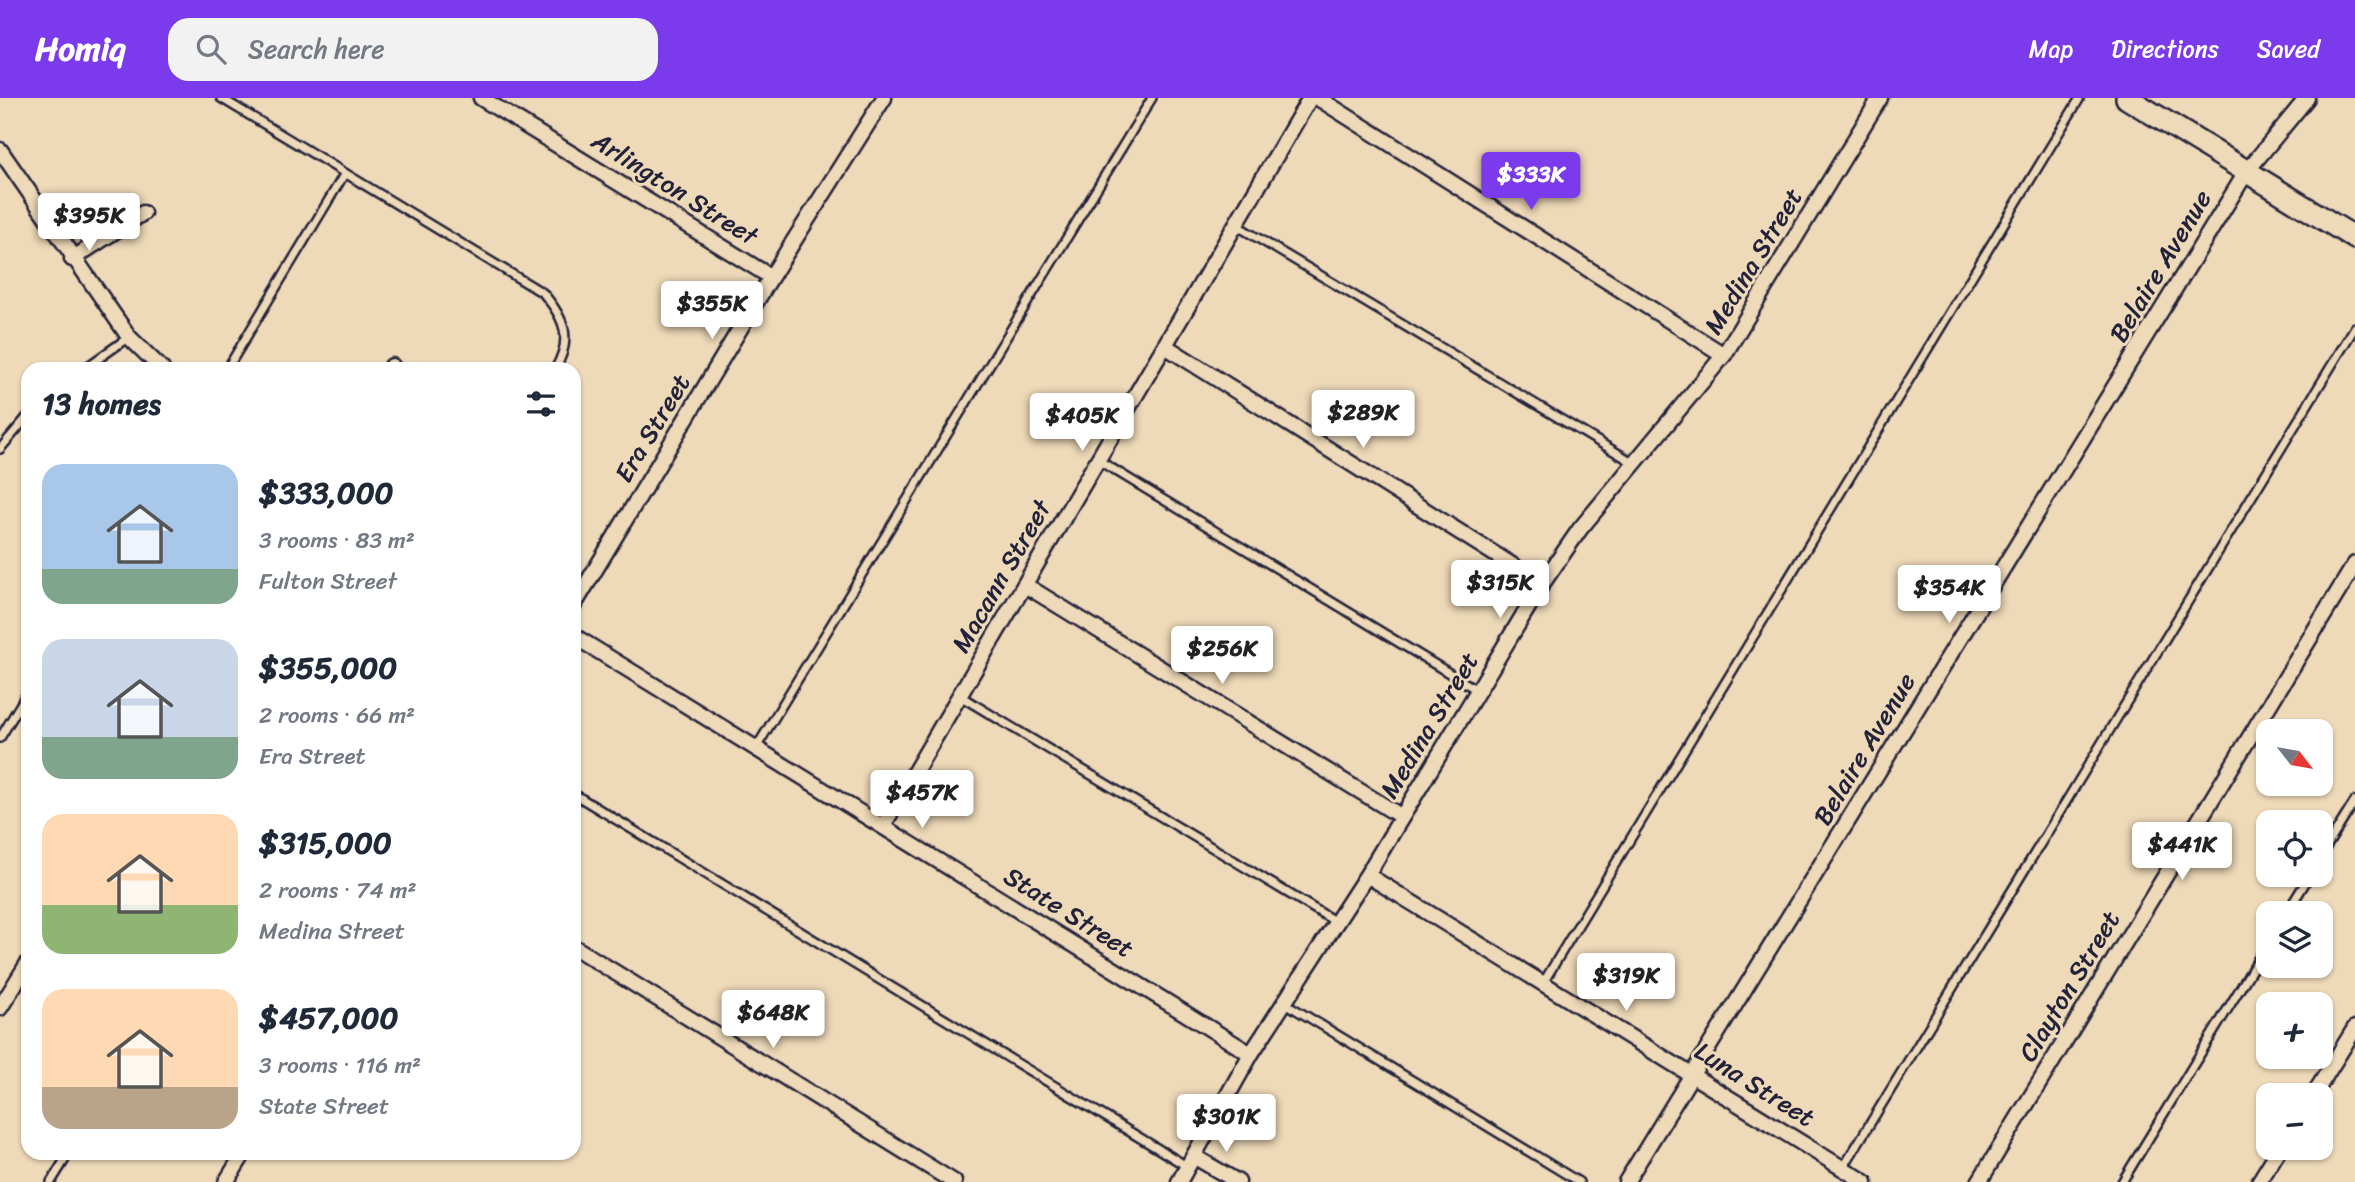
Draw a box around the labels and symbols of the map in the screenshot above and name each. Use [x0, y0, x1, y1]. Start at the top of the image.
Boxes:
street label: Arlington Street [582, 118, 769, 259]
pin: $333K [1482, 152, 1580, 212]
street label: Medina Street [1691, 179, 1815, 343]
street label: Belaire Avenue [2096, 180, 2224, 352]
pin: $395K [40, 194, 138, 253]
pin: $355K [663, 282, 761, 341]
street label: Era Street [601, 365, 703, 491]
pin: $289K [1314, 390, 1412, 450]
pin: $405K [1033, 394, 1131, 453]
street label: Macann Street [938, 489, 1064, 661]
pin: $315K [1451, 560, 1549, 620]
pin: $354K [1900, 566, 1998, 625]
pin: $256K [1173, 626, 1271, 686]
street label: Medina Street [1367, 643, 1491, 807]
street label: Belaire Avenue [1800, 663, 1928, 835]
north arrow [2256, 719, 2333, 796]
pin: $457K [873, 770, 971, 830]
pin: $441K [2133, 822, 2231, 882]
street label: State Street [995, 854, 1143, 970]
street label: Clayton Street [2005, 901, 2133, 1071]
pin: $319K [1577, 954, 1675, 1013]
pin: $648K [724, 990, 822, 1050]
street label: Luna Street [1685, 1029, 1825, 1139]
pin: $301K [1177, 1094, 1275, 1154]

